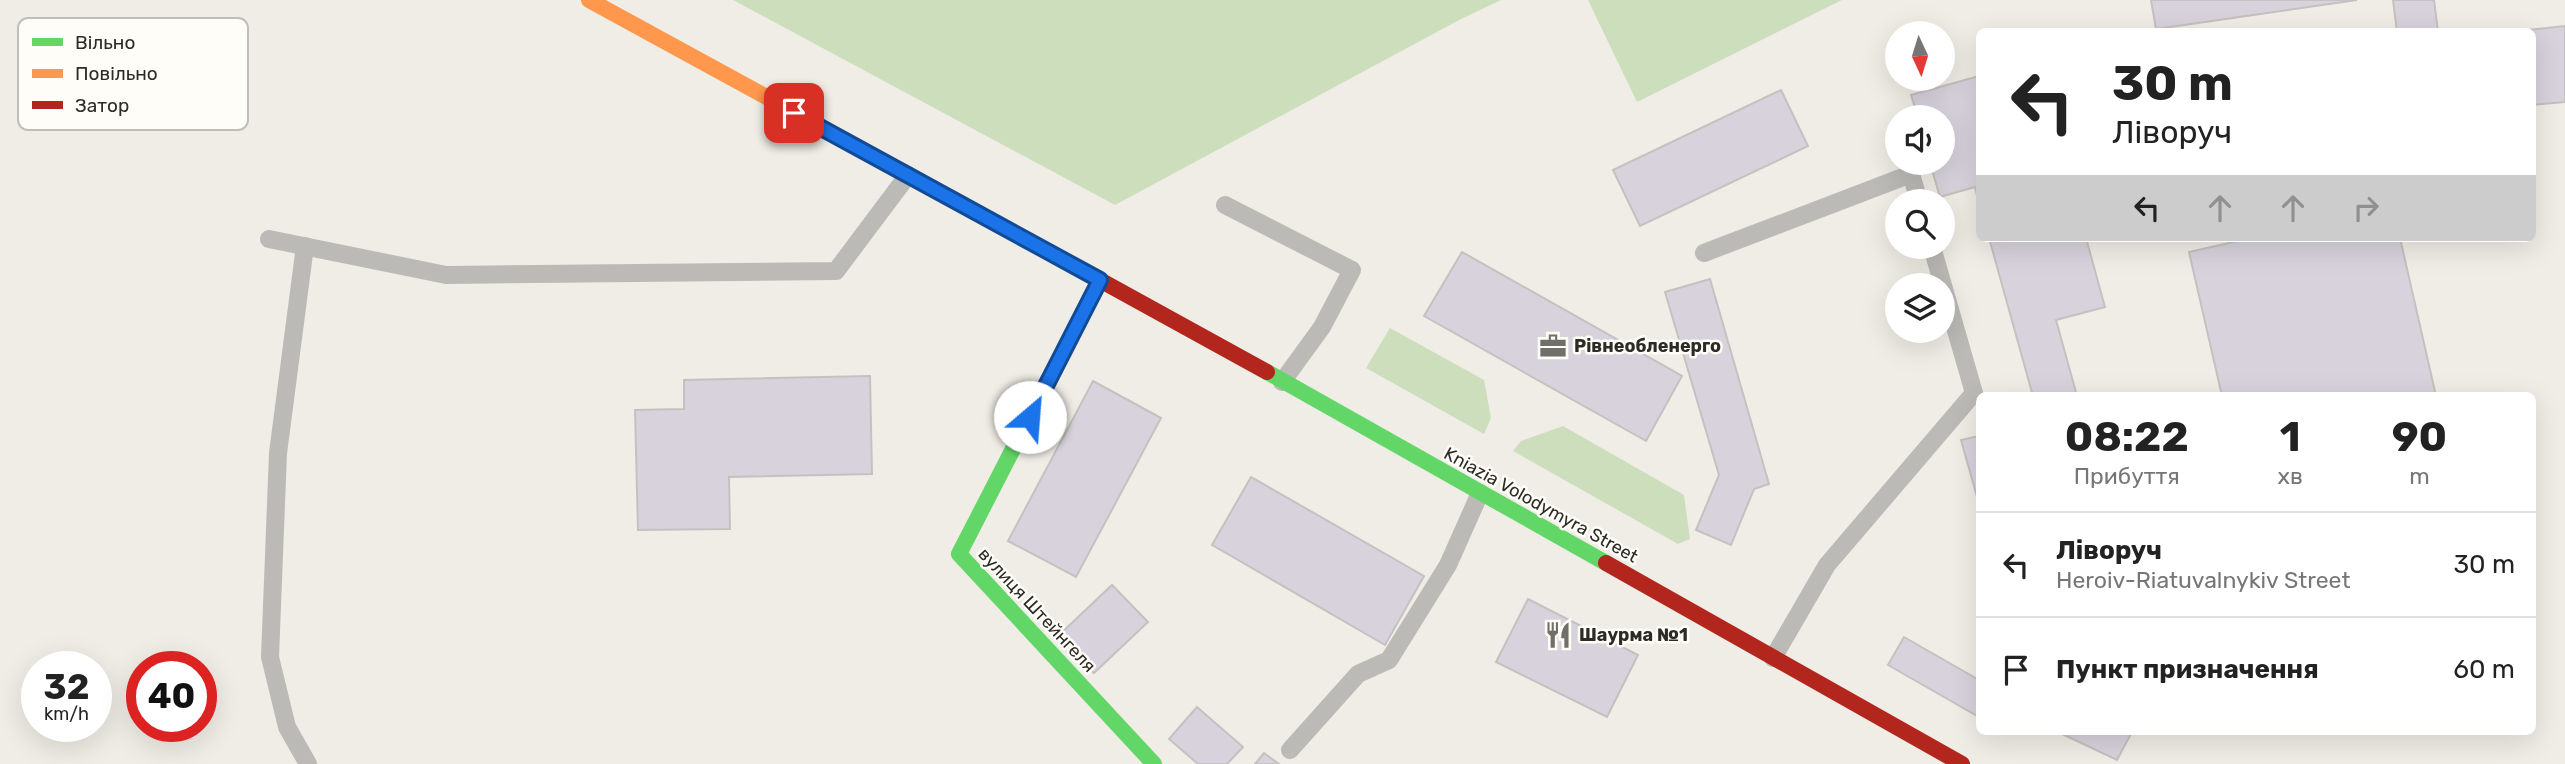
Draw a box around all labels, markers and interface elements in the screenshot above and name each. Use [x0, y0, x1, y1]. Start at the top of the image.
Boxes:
legend [18, 18, 248, 130]
north arrow [1885, 21, 1955, 91]
map controls [1885, 21, 1955, 343]
text: Вільно [75, 31, 135, 54]
text: 30 m [2112, 54, 2233, 112]
icon: left [1997, 56, 2088, 147]
text: Повільно [75, 62, 158, 85]
pin [764, 83, 824, 143]
text: Затор [75, 94, 129, 117]
icon: arrive [775, 94, 813, 132]
button: sound [1885, 105, 1955, 175]
text: Ліворуч [2112, 113, 2232, 151]
button: search [1885, 189, 1955, 259]
icon: left [2128, 189, 2166, 227]
icon: ahead [2201, 189, 2239, 227]
icon: ahead [2274, 189, 2312, 227]
icon: right [2347, 189, 2385, 227]
button: layers [1885, 273, 1955, 343]
office icon: Рівнеобленерго [1538, 331, 1568, 361]
place label: Рівнеобленерго [1574, 335, 1721, 357]
position arrow [993, 380, 1067, 454]
text: 08:22 [2065, 412, 2189, 462]
text: 1 [2280, 412, 2301, 462]
text: 90 [2392, 412, 2447, 462]
street label: Kniazia Volodymyra Street [1440, 442, 1642, 568]
text: Прибуття [2074, 462, 2180, 490]
text: хв [2278, 462, 2303, 490]
text: m [2409, 462, 2430, 490]
text: Ліворуч [2056, 535, 2162, 566]
street label: вулиця Штейнгеля [974, 543, 1100, 677]
icon: left [1997, 546, 2035, 584]
text: 30 m [2453, 549, 2515, 580]
text: Heroiv-Riatuvalnykiv Street [2056, 566, 2350, 594]
restaurant icon: Шаурма №1 [1543, 620, 1573, 650]
place label: Шаурма №1 [1579, 624, 1688, 646]
speed limit sign: 40 [126, 651, 217, 742]
icon: arrive [1997, 651, 2035, 689]
text: Пункт призначення [2056, 654, 2319, 685]
text: 60 m [2453, 654, 2515, 685]
text: 32 [44, 666, 89, 708]
text: km/h [44, 703, 89, 725]

